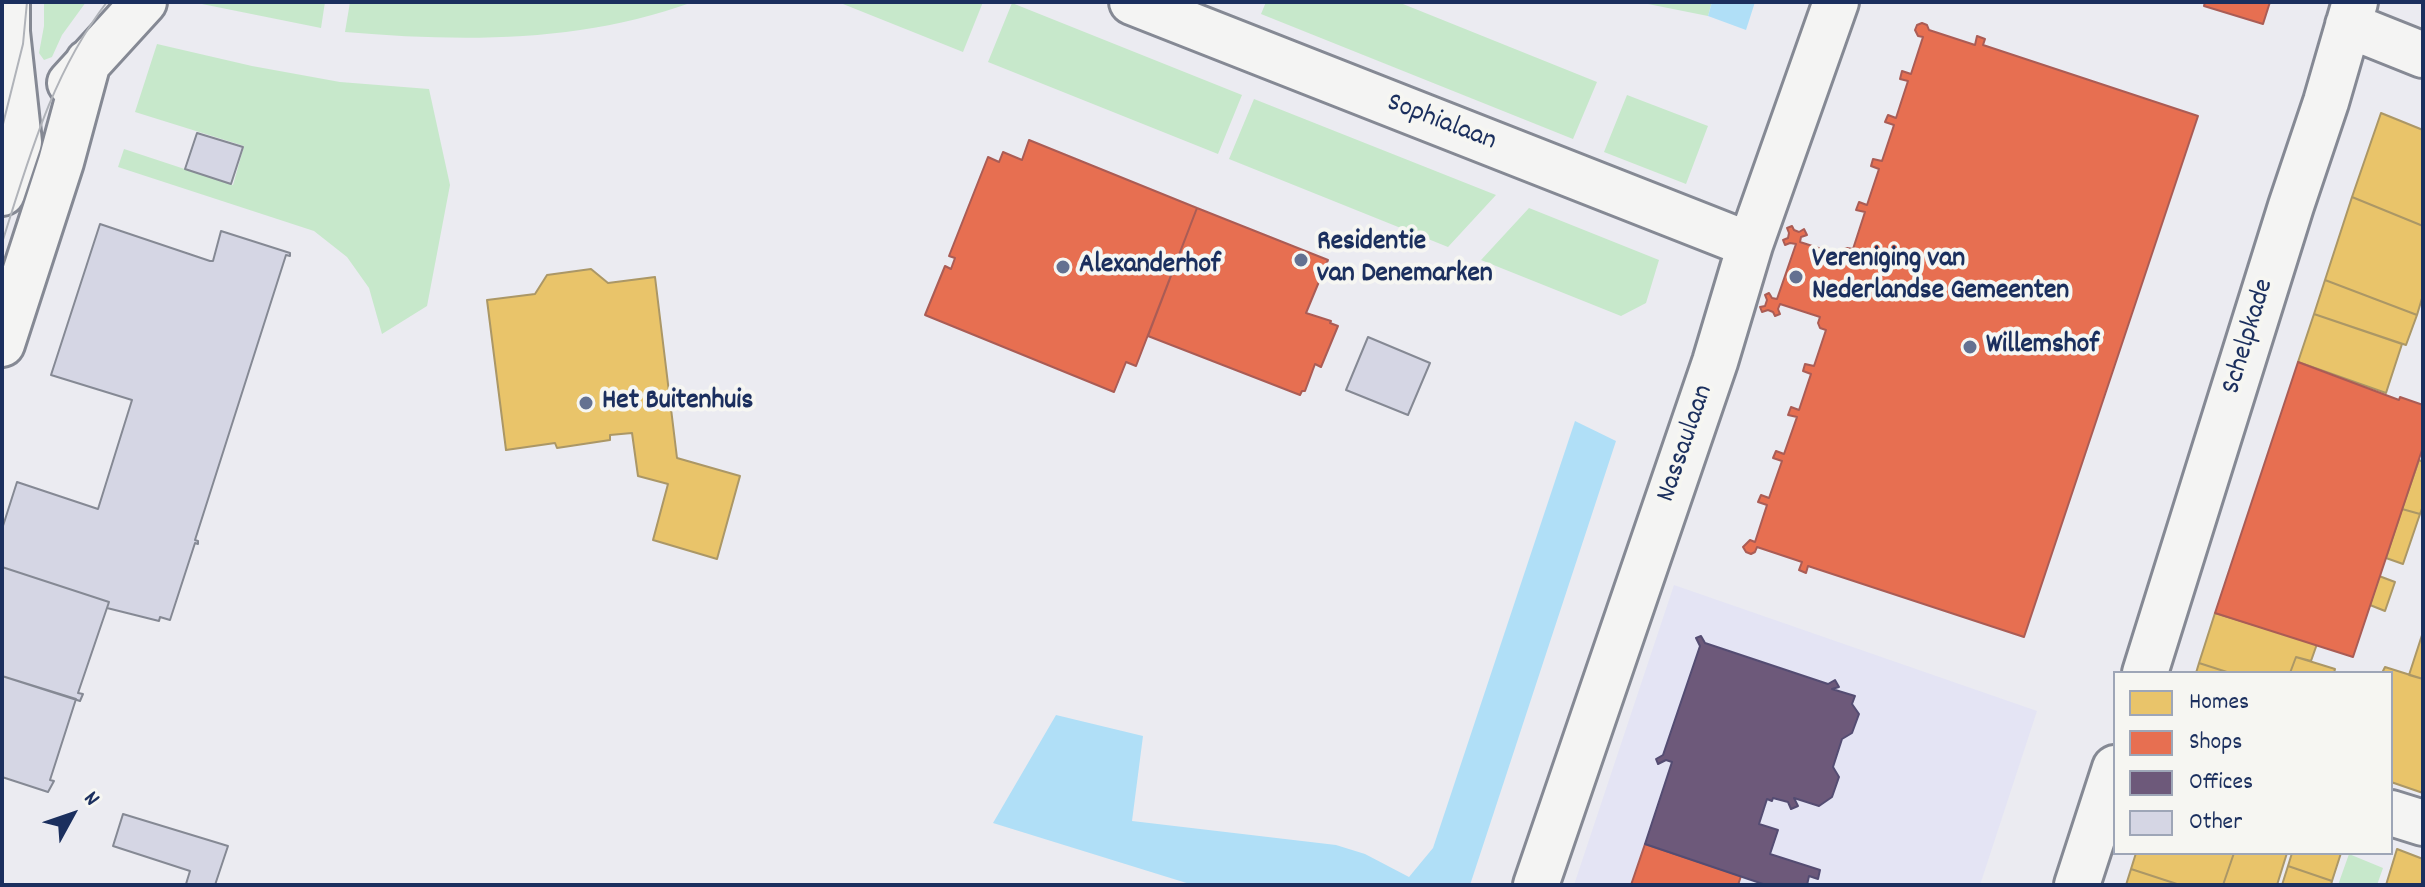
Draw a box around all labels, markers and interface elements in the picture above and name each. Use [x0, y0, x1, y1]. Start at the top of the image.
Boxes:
street label: Sophialaan [1381, 88, 1501, 160]
place label: Residentie van Denemarken [1317, 227, 1493, 293]
place label: Vereniging van Nederlandse Gemeenten [1812, 244, 2069, 310]
place label: Alexanderhof [1079, 250, 1221, 284]
marker: Residentie van Denemarken [1292, 251, 1310, 269]
marker: Alexanderhof [1054, 258, 1072, 276]
marker: Vereniging van Nederlandse Gemeenten [1787, 268, 1805, 286]
street label: Schelpkade [2217, 275, 2283, 399]
place label: Willemshof [1986, 330, 2099, 364]
marker: Willemshof [1961, 338, 1979, 356]
street label: Nassaulaan [1651, 381, 1723, 507]
place label: Het Buitenhuis [602, 386, 753, 420]
marker: Het Buitenhuis [577, 394, 595, 412]
legend [2113, 671, 2393, 855]
text: Homes [2189, 686, 2249, 720]
text: Shops [2189, 726, 2242, 760]
text: Offices [2189, 766, 2253, 800]
north arrow [32, 775, 112, 855]
text: N [75, 785, 106, 813]
text: Other [2189, 806, 2242, 840]

